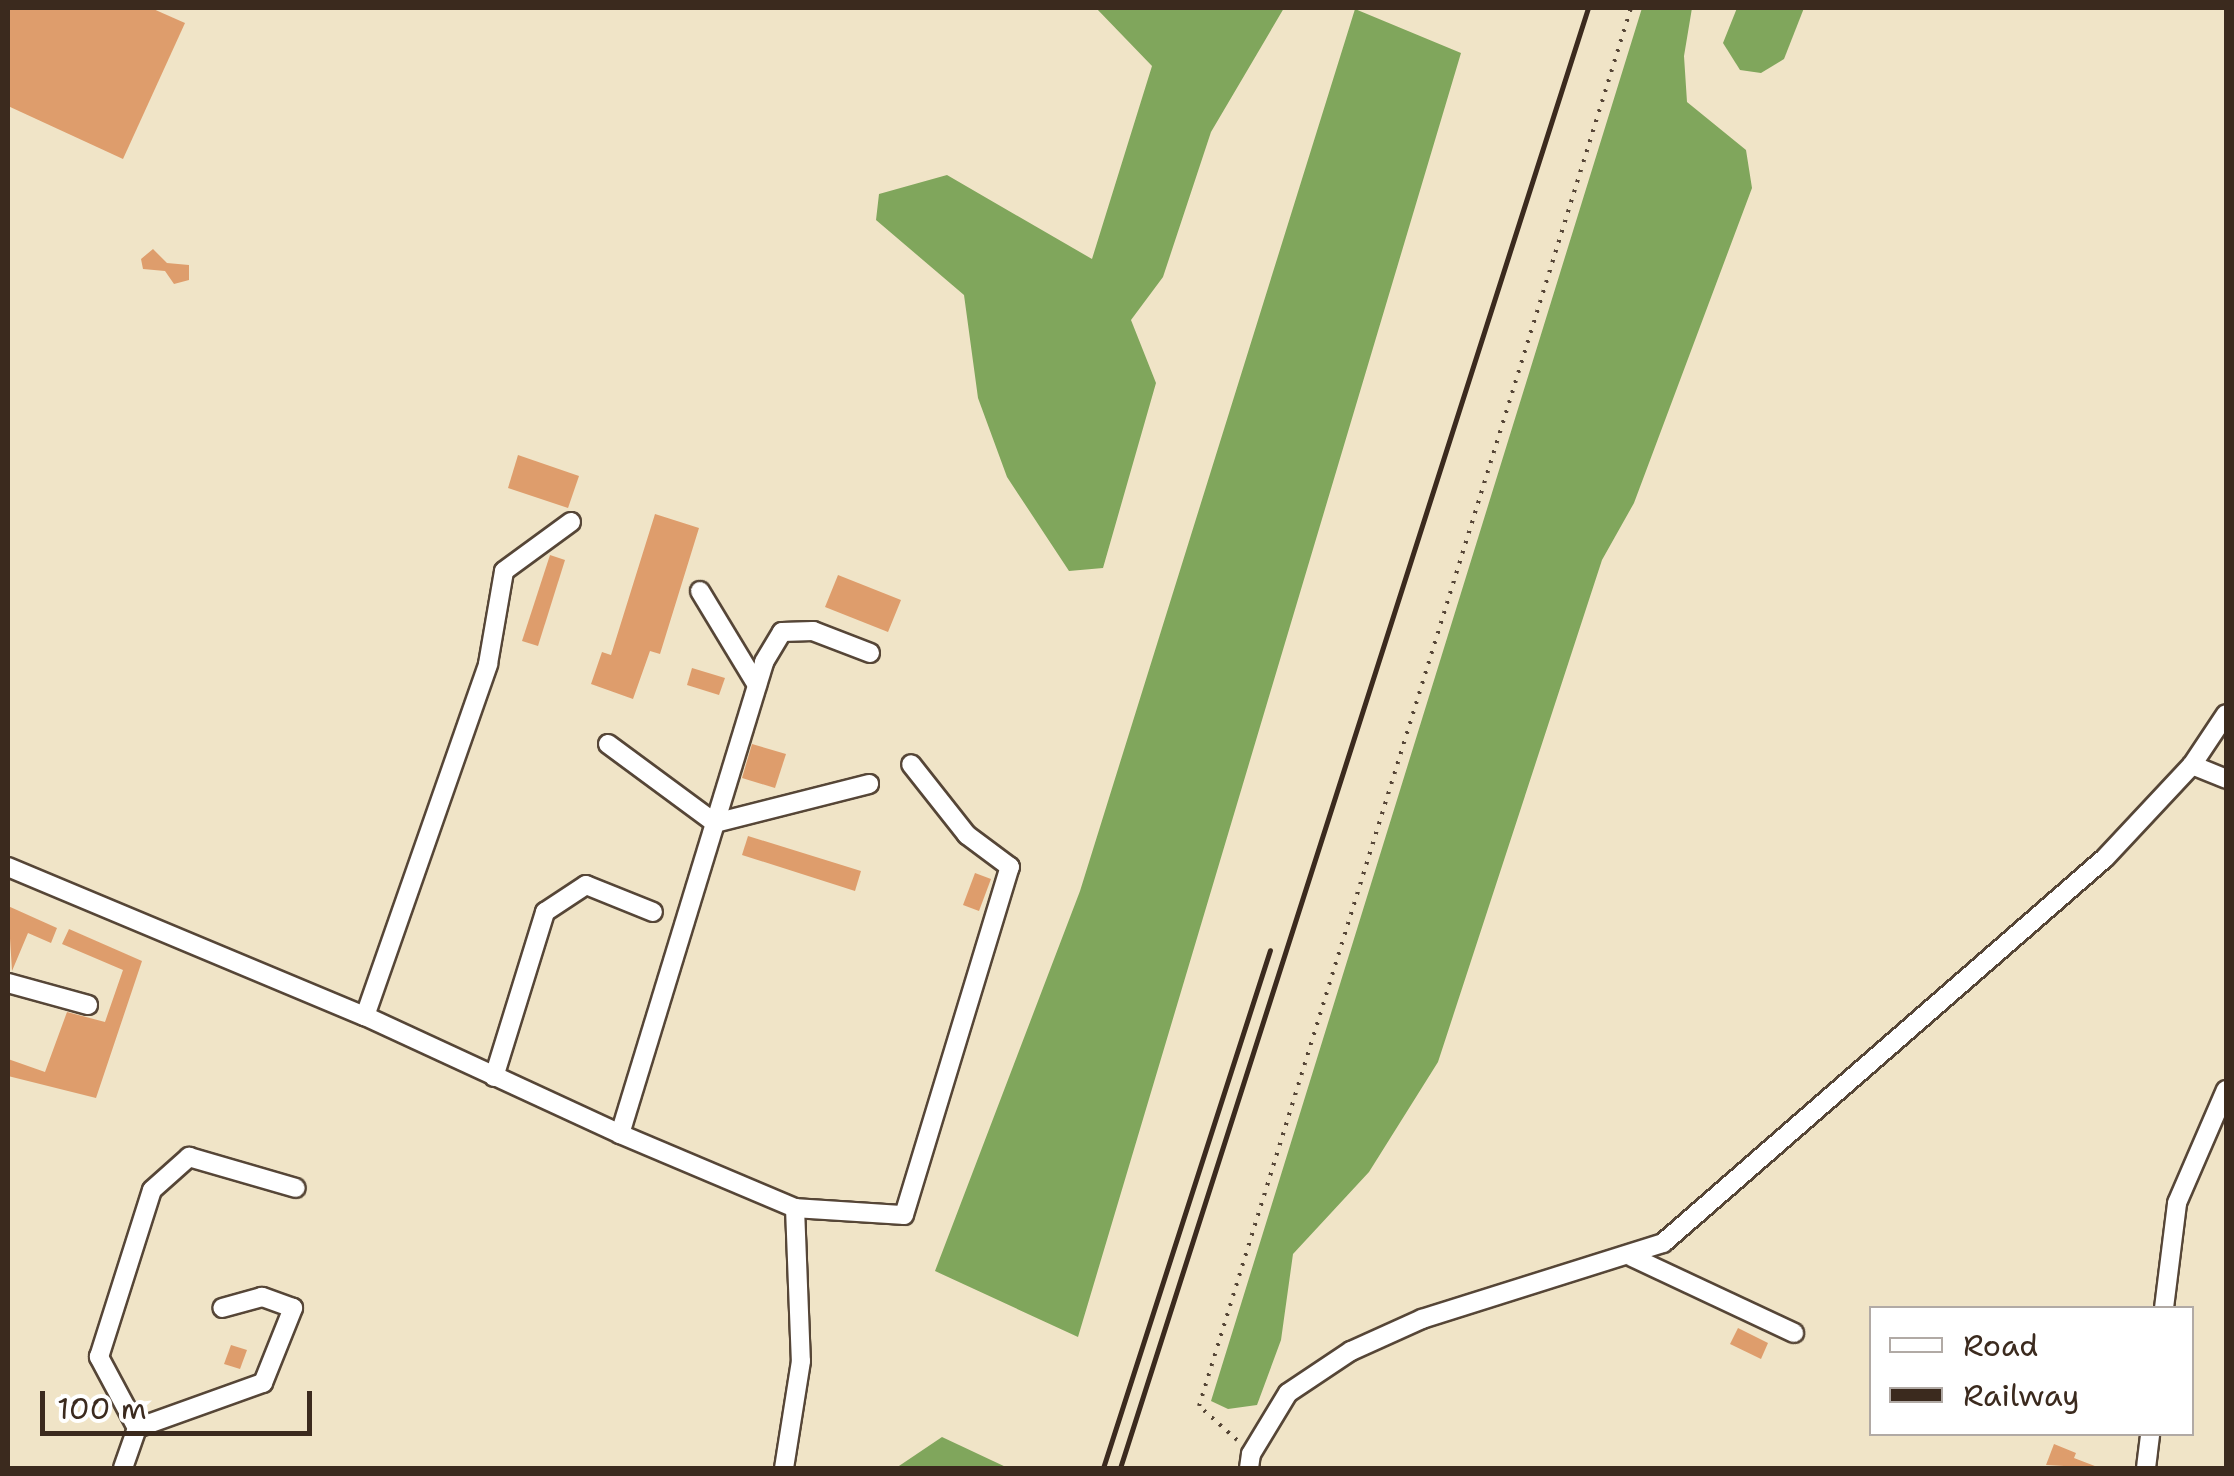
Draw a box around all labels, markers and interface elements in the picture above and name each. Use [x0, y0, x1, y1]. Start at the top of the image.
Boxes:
legend [1869, 1306, 2194, 1436]
text: Road [1963, 1325, 2038, 1366]
scale bar [45, 1371, 318, 1433]
text: Railway [1963, 1375, 2079, 1416]
text: 100 m [57, 1388, 147, 1429]

